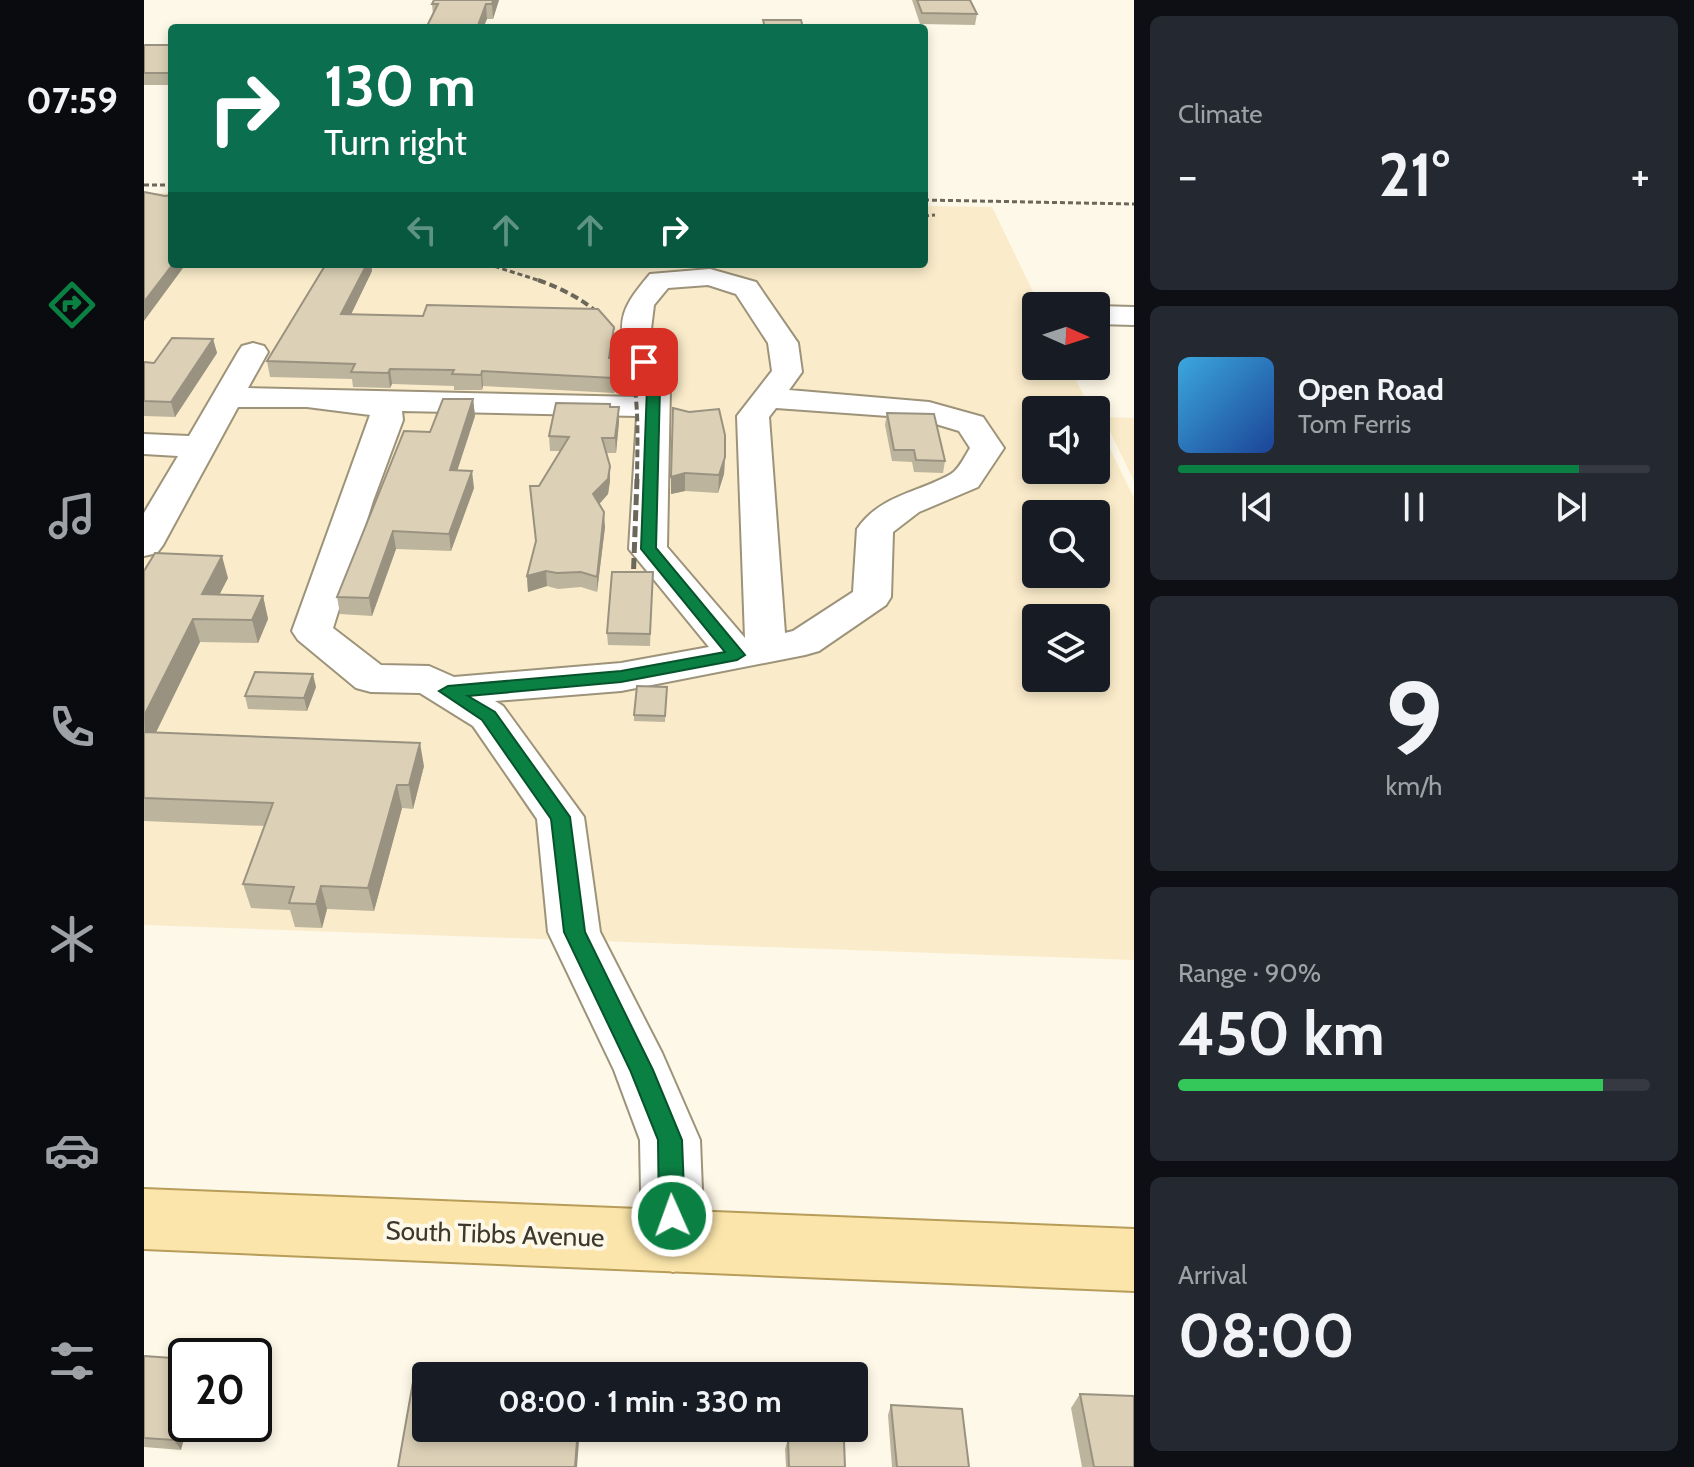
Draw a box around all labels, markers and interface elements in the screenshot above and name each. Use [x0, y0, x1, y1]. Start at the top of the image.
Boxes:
text: 130 m [324, 52, 476, 120]
icon: right [192, 56, 296, 160]
text: 07:59 [26, 78, 118, 122]
text: Climate [1178, 98, 1263, 130]
text: Turn right [324, 120, 467, 164]
text: 21° [1378, 138, 1450, 211]
text: − [1178, 149, 1197, 202]
text: + [1631, 149, 1650, 202]
icon: left [400, 208, 444, 252]
icon: ahead [484, 208, 528, 252]
icon: ahead [568, 208, 612, 252]
icon: right [652, 208, 696, 252]
icon: directions [44, 277, 100, 333]
north arrow [1022, 292, 1110, 380]
map controls [1022, 292, 1110, 692]
pin [610, 328, 678, 396]
icon: arrive [622, 340, 666, 384]
text: Open Road [1298, 371, 1444, 408]
button: sound [1022, 396, 1110, 484]
text: Tom Ferris [1298, 408, 1411, 440]
icon: previous [1235, 485, 1279, 529]
icon: pause [1392, 485, 1436, 529]
icon: next [1549, 485, 1593, 529]
icon: music [44, 488, 100, 544]
button: search [1022, 500, 1110, 588]
button: layers [1022, 604, 1110, 692]
text: 9 [1385, 655, 1443, 781]
icon: phone [44, 699, 100, 755]
text: km/h [1386, 770, 1442, 802]
icon: climate [44, 911, 100, 967]
text: Range · 90% [1178, 957, 1321, 989]
text: 450 km [1178, 997, 1385, 1070]
icon: car [44, 1122, 100, 1178]
position arrow [630, 1174, 714, 1258]
street label: South Tibbs Avenue [385, 1214, 605, 1254]
text: Arrival [1178, 1259, 1247, 1291]
text: 08:00 [1178, 1299, 1355, 1372]
icon: filters [44, 1333, 100, 1389]
speed limit sign: 20 [168, 1338, 272, 1442]
text: 08:00 · 1 min · 330 m [498, 1383, 782, 1420]

